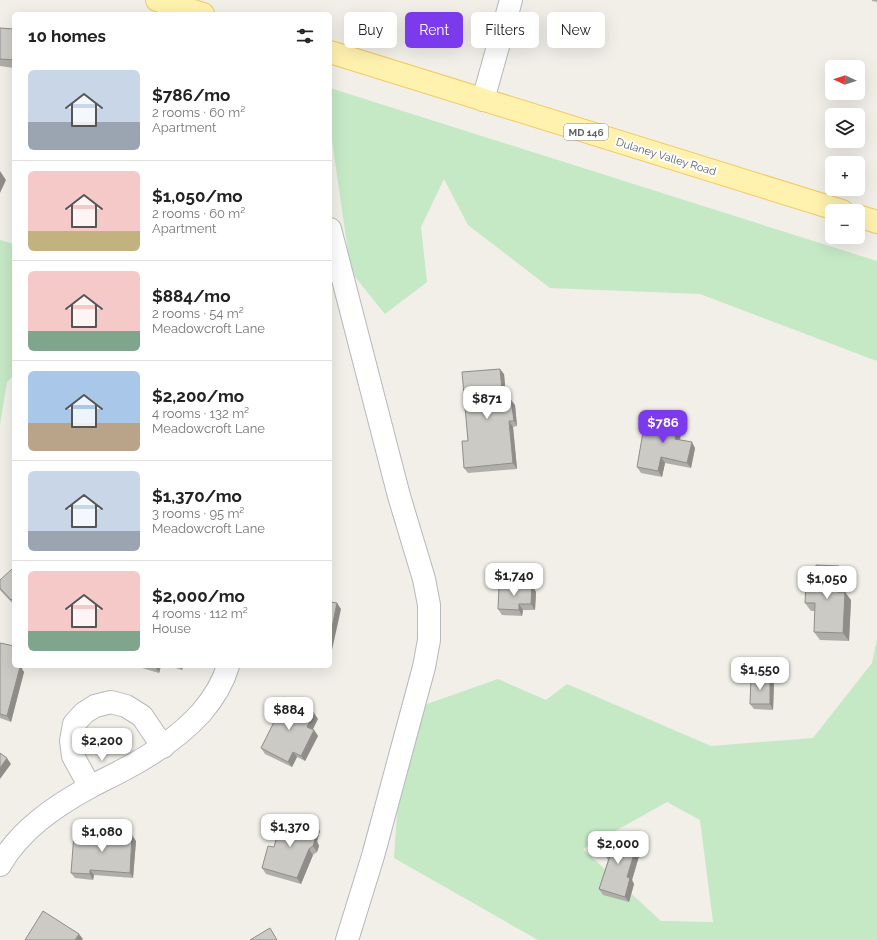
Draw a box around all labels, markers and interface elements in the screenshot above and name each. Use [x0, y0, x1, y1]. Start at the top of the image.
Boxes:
chip: Buy [344, 12, 397, 48]
chip: Rent [405, 12, 463, 48]
chip: Filters [471, 12, 539, 48]
chip: New [547, 12, 605, 48]
icon: filters [294, 25, 316, 47]
text: 10 homes [28, 26, 106, 46]
north arrow [825, 60, 865, 100]
map controls [825, 60, 865, 244]
text: $786/mo [152, 85, 230, 105]
icon: home [60, 86, 108, 134]
text: 2 rooms · 60 m² [152, 105, 245, 120]
button: layers [825, 108, 865, 148]
text: Apartment [152, 120, 216, 135]
road number: MD 146 [564, 124, 608, 140]
street label: Dulaney Valley Road [614, 136, 718, 178]
button: + [825, 156, 865, 196]
text: $1,050/mo [152, 186, 243, 206]
icon: home [60, 187, 108, 235]
button: − [825, 204, 865, 244]
text: 2 rooms · 60 m² [152, 206, 245, 221]
text: Apartment [152, 221, 216, 236]
text: $884/mo [152, 286, 230, 306]
icon: home [60, 287, 108, 335]
text: 2 rooms · 54 m² [152, 306, 244, 321]
text: Meadowcroft Lane [152, 321, 265, 336]
text: $2,200/mo [152, 386, 244, 406]
pin: $871 [463, 386, 511, 420]
icon: home [60, 387, 108, 435]
text: $871 [472, 391, 502, 406]
text: 4 rooms · 132 m² [152, 406, 249, 421]
pin: $786 [639, 410, 687, 444]
text: $786 [647, 415, 679, 430]
text: Meadowcroft Lane [152, 421, 265, 436]
text: $1,370/mo [152, 486, 242, 506]
icon: home [60, 487, 108, 535]
text: 3 rooms · 95 m² [152, 506, 244, 521]
text: Meadowcroft Lane [152, 521, 265, 536]
pin: $1,740 [481, 563, 547, 597]
pin: $1,050 [794, 566, 860, 600]
text: $1,740 [494, 568, 534, 583]
text: $1,050 [807, 571, 847, 586]
text: $2,000/mo [152, 586, 245, 606]
icon: home [60, 587, 108, 635]
text: 4 rooms · 112 m² [152, 606, 248, 621]
text: House [152, 621, 191, 636]
pin: $1,550 [727, 657, 793, 691]
text: $1,550 [740, 662, 780, 677]
pin: $884 [265, 697, 313, 731]
text: $884 [273, 702, 305, 717]
pin: $2,200 [69, 728, 135, 762]
text: $2,200 [81, 733, 123, 748]
pin: $1,370 [257, 814, 323, 848]
pin: $1,080 [69, 819, 135, 853]
text: $1,370 [270, 819, 310, 834]
text: $1,080 [81, 824, 123, 839]
pin: $2,000 [585, 831, 651, 865]
text: $2,000 [597, 836, 639, 851]

